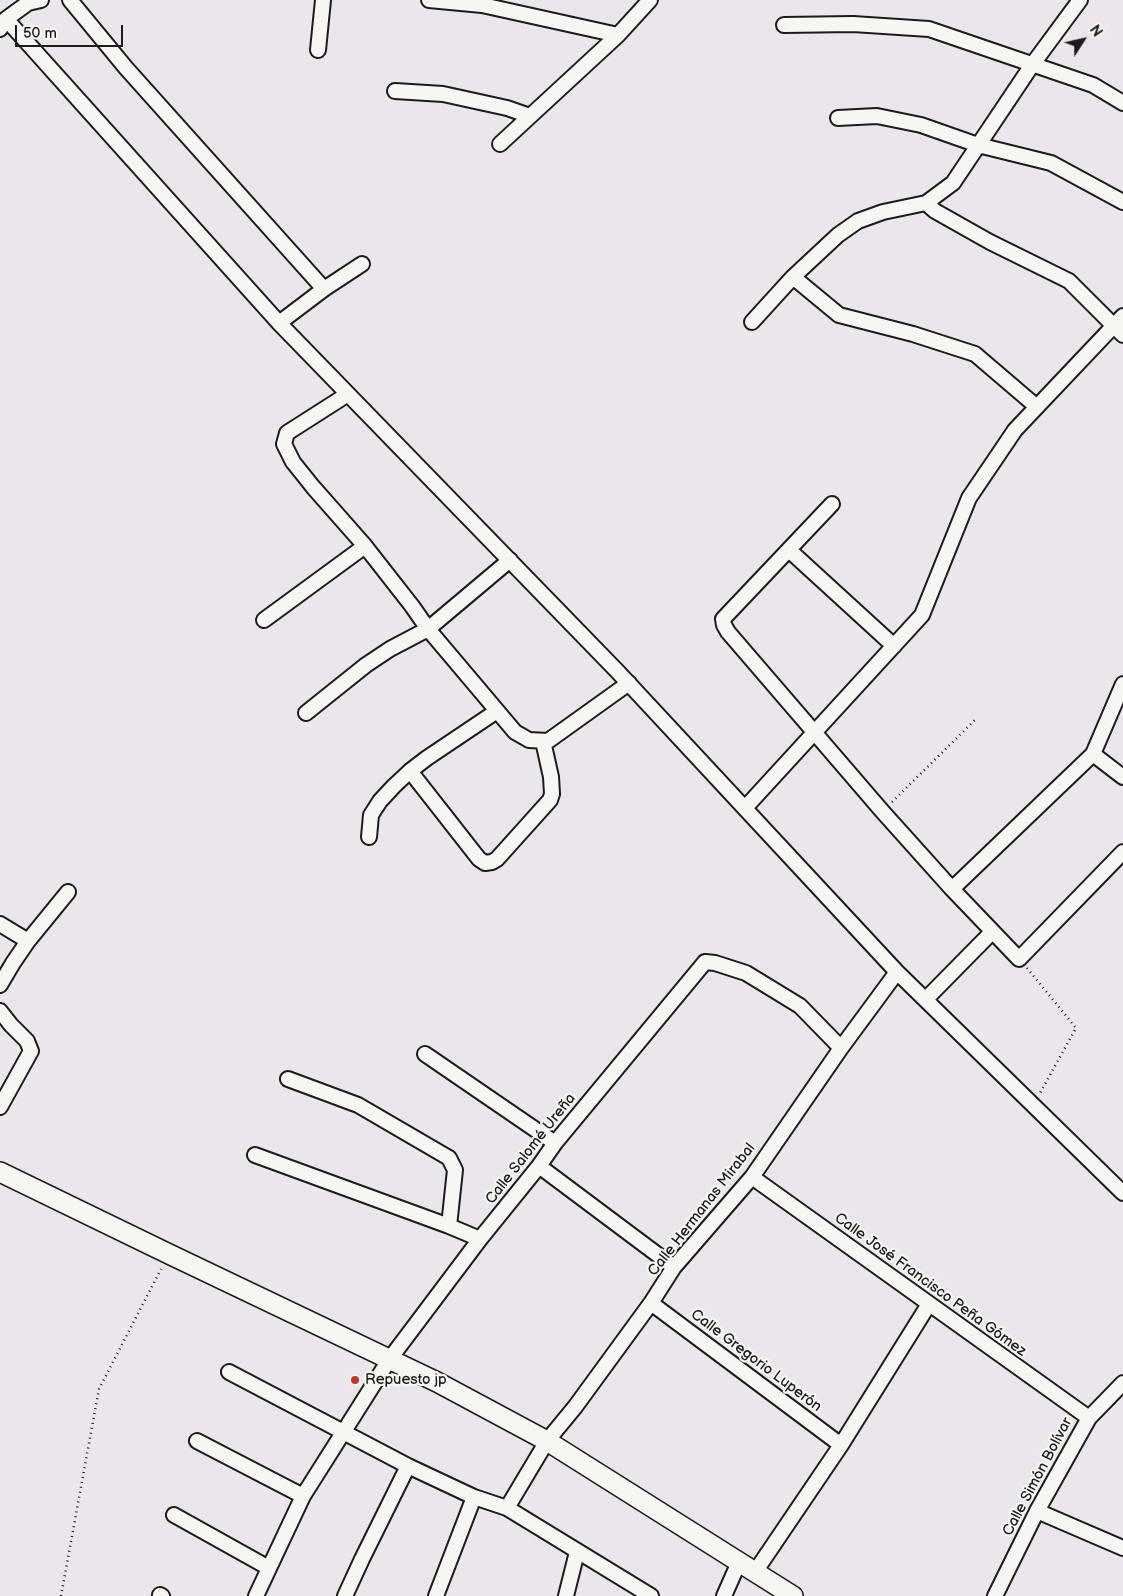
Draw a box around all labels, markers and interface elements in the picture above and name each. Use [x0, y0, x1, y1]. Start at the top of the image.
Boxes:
scale bar [18, 15, 125, 47]
north arrow [1058, 15, 1108, 65]
text: N [1086, 22, 1106, 40]
text: 50 m [23, 24, 57, 43]
street label: Calle Salomé Ureña [482, 1090, 580, 1208]
street label: Calle Hermanas Mirabal [645, 1140, 759, 1280]
street label: Calle José Francisco Peña Gómez [831, 1209, 1029, 1361]
street label: Calle Gregorio Luperón [687, 1306, 825, 1416]
place label: Repuesto jp [365, 1371, 447, 1389]
marker: Repuesto jp [349, 1374, 361, 1386]
street label: Calle Simón Bolívar [999, 1415, 1077, 1539]

